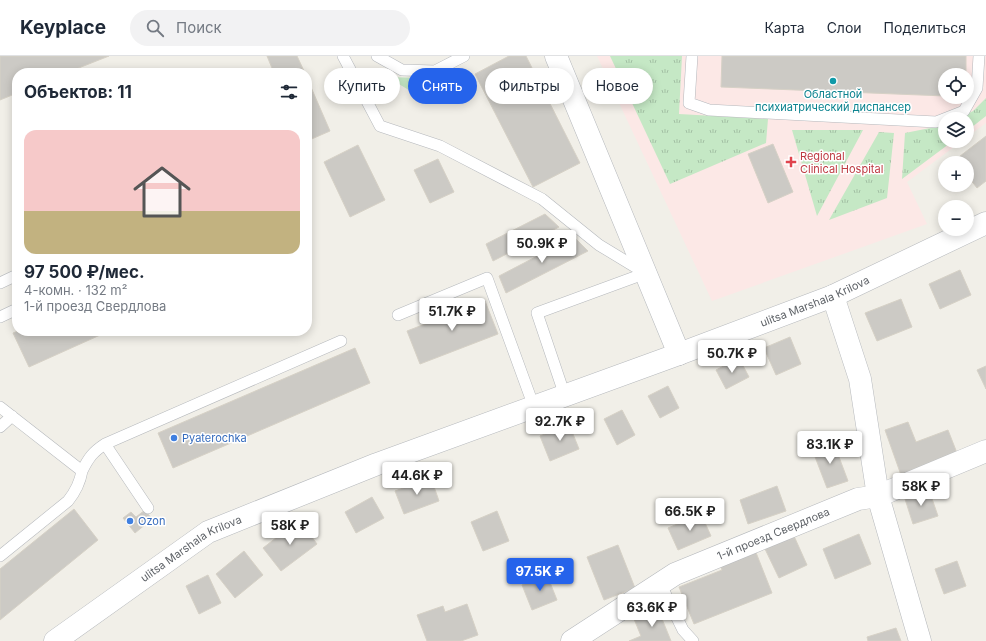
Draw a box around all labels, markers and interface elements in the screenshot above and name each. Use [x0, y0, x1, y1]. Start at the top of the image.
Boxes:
search box [130, 10, 410, 46]
text: Keyplace [20, 16, 106, 39]
icon: search [144, 17, 166, 39]
text: Поиск [176, 18, 222, 37]
text: Карта [764, 19, 805, 36]
text: Слои [827, 19, 862, 36]
text: Поделиться [884, 19, 966, 36]
chip: Купить [324, 68, 400, 104]
chip: Снять [408, 68, 477, 104]
chip: Фильтры [485, 68, 574, 104]
chip: Новое [582, 68, 653, 104]
map controls [938, 68, 974, 236]
button: locate [938, 68, 974, 104]
marker: Областной психиатрический диспансер [828, 76, 838, 86]
icon: filters [278, 81, 300, 103]
text: Объектов: 11 [24, 82, 132, 102]
place label: Областной психиатрический диспансер [755, 87, 911, 114]
button: layers [938, 112, 974, 148]
place label: Regional Clinical Hospital [800, 149, 883, 176]
icon: home [126, 156, 198, 228]
marker: Regional Clinical Hospital [785, 156, 797, 168]
button: + [938, 156, 974, 192]
button: − [938, 200, 974, 236]
pin: 50.9K ₽ [505, 230, 579, 264]
text: 50.9K ₽ [516, 235, 568, 251]
text: 97 500 ₽/мес. [24, 262, 145, 282]
street label: ulitsa Marshala Krilova [758, 273, 872, 330]
text: 4-комн. · 132 m² [24, 282, 127, 298]
text: 1-й проезд Свердлова [24, 298, 166, 314]
pin: 51.7K ₽ [415, 298, 489, 332]
text: 51.7K ₽ [428, 303, 476, 319]
pin: 50.7K ₽ [695, 340, 769, 374]
text: 50.7K ₽ [707, 345, 757, 361]
pin: 92.7K ₽ [523, 408, 597, 442]
text: 92.7K ₽ [535, 413, 585, 429]
place label: Pyaterochka [182, 431, 247, 445]
pin: 83.1K ₽ [793, 431, 867, 465]
marker: Pyaterochka [169, 433, 179, 443]
text: 83.1K ₽ [806, 436, 854, 452]
pin: 44.6K ₽ [380, 462, 454, 496]
text: 44.6K ₽ [391, 467, 443, 483]
pin: 58K ₽ [893, 473, 949, 507]
text: 58K ₽ [902, 478, 940, 494]
pin: 66.5K ₽ [653, 498, 727, 532]
text: 66.5K ₽ [664, 503, 716, 519]
street label: 1-й проезд Свердлова [715, 504, 832, 563]
street label: ulitsa Marshala Krilova [138, 512, 244, 585]
pin: 58K ₽ [262, 512, 318, 546]
place label: Ozon [138, 514, 165, 528]
marker: Ozon [125, 516, 135, 526]
text: 58K ₽ [271, 517, 309, 533]
pin: 97.5K ₽ [503, 558, 577, 592]
text: 97.5K ₽ [516, 563, 564, 579]
pin: 63.6K ₽ [615, 594, 689, 628]
text: 63.6K ₽ [626, 599, 678, 615]

